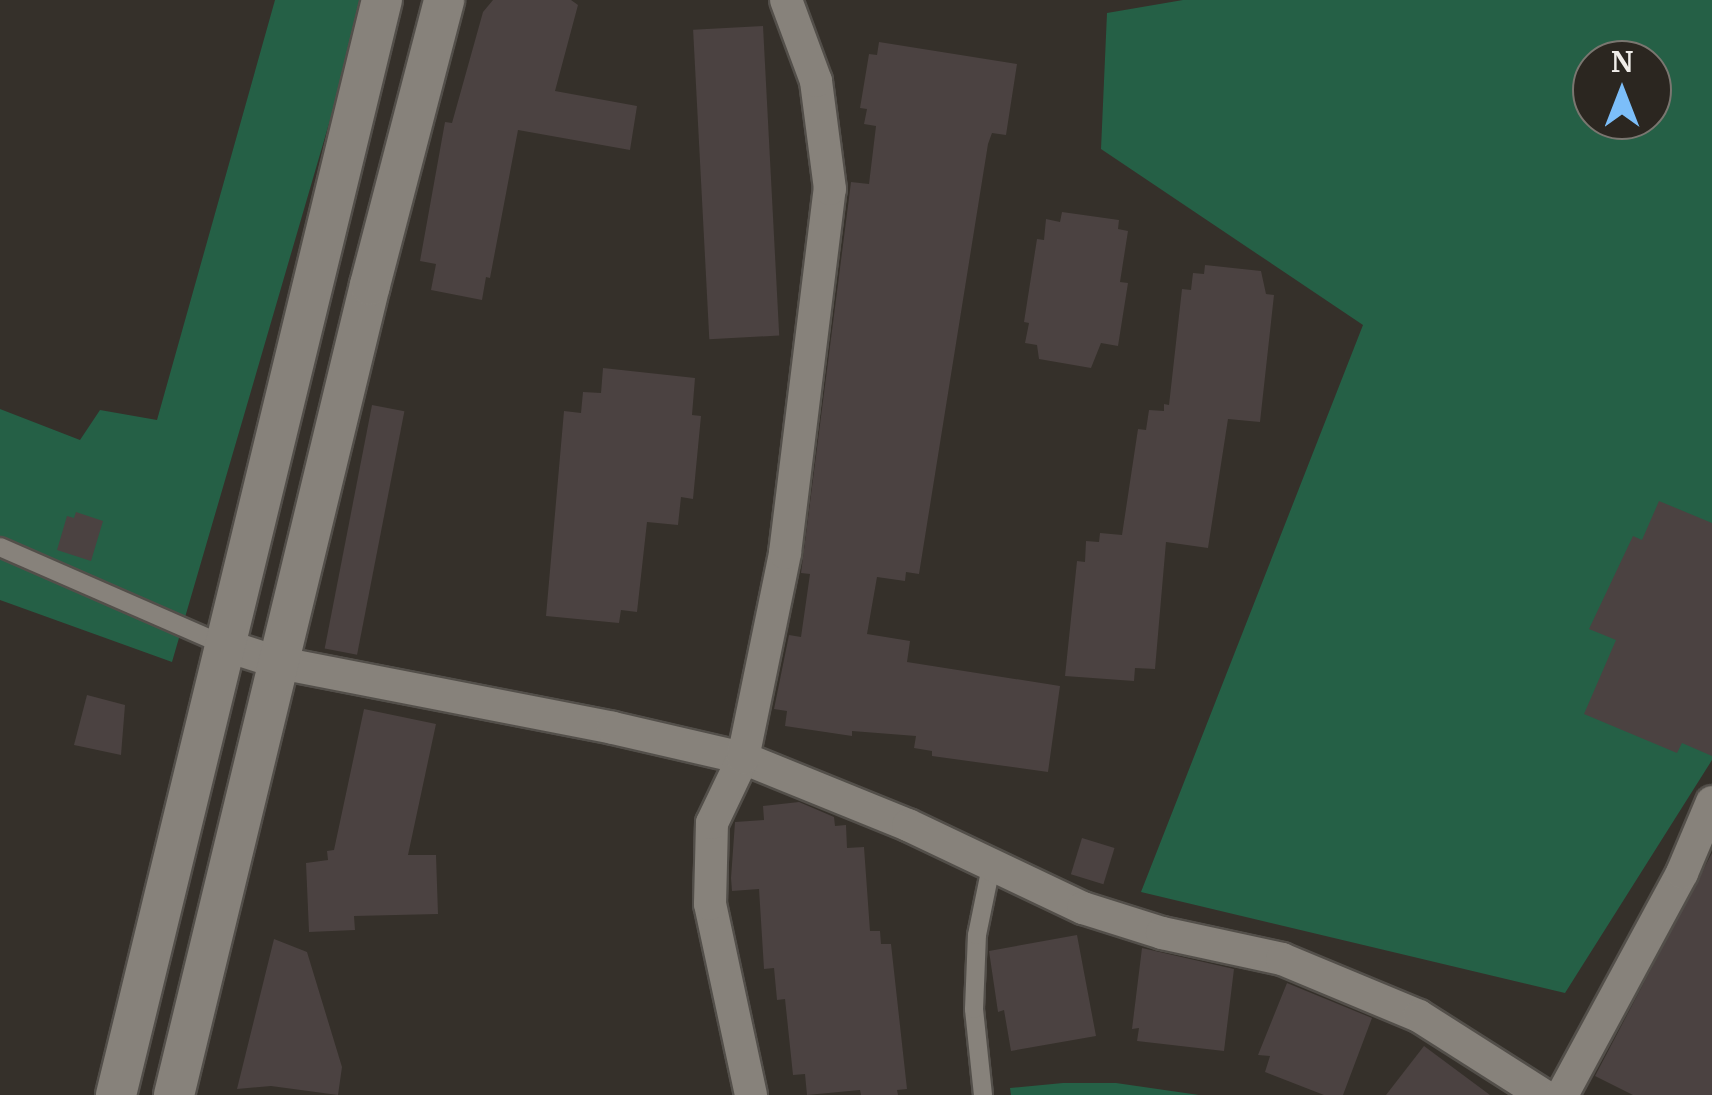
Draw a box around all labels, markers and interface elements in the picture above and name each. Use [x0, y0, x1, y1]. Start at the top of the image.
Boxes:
north arrow [1572, 40, 1672, 140]
text: N [1611, 44, 1633, 80]

